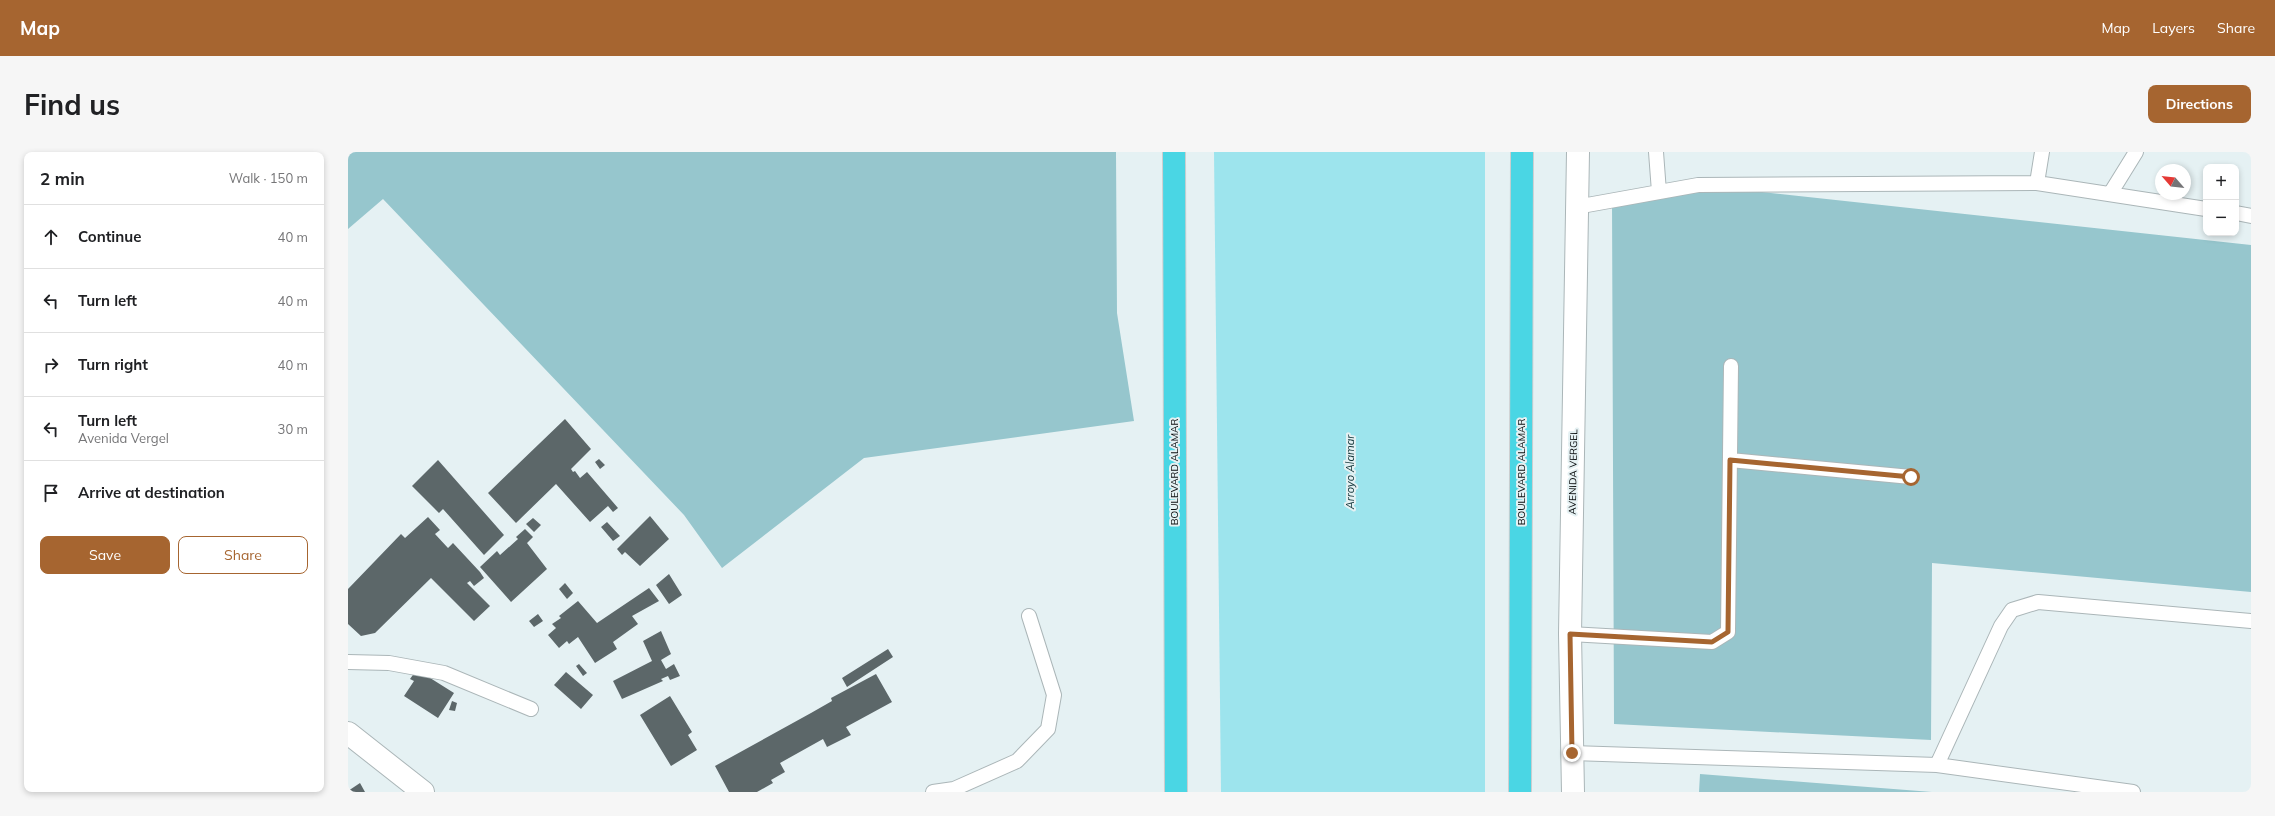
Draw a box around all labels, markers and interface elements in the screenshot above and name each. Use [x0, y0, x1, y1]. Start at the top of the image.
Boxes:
text: Map [20, 16, 60, 40]
text: Map [2101, 19, 2130, 37]
text: Layers [2152, 19, 2195, 37]
text: Share [2217, 19, 2255, 37]
button: Directions [2148, 85, 2251, 123]
text: Find us [24, 87, 120, 122]
north arrow [2155, 164, 2191, 200]
map controls [2203, 164, 2239, 236]
button: + [2203, 164, 2239, 200]
text: 2 min [40, 168, 85, 189]
text: Walk · 150 m [229, 170, 308, 186]
button: − [2203, 200, 2239, 236]
icon: ahead [40, 226, 62, 248]
text: Continue [78, 227, 141, 246]
text: 40 m [278, 229, 308, 245]
icon: left [40, 290, 62, 312]
text: Turn left [78, 291, 137, 310]
text: 40 m [278, 293, 308, 309]
icon: right [40, 354, 62, 376]
text: Turn right [78, 355, 148, 374]
text: 40 m [278, 357, 308, 373]
text: Turn left [78, 411, 137, 430]
icon: left [40, 418, 62, 440]
street label: BOULEVARD ALAMAR [1168, 419, 1181, 525]
street label: BOULEVARD ALAMAR [1515, 419, 1528, 525]
text: 30 m [278, 421, 308, 437]
street label: AVENIDA VERGEL [1566, 429, 1580, 515]
text: Avenida Vergel [78, 430, 169, 446]
water label: Arroyo Alamar [1343, 434, 1357, 510]
route start [1902, 468, 1920, 486]
icon: arrive [40, 482, 62, 504]
text: Arrive at destination [78, 483, 225, 502]
button: Save [40, 536, 170, 574]
button: Share [178, 536, 308, 574]
route end [1563, 744, 1581, 762]

